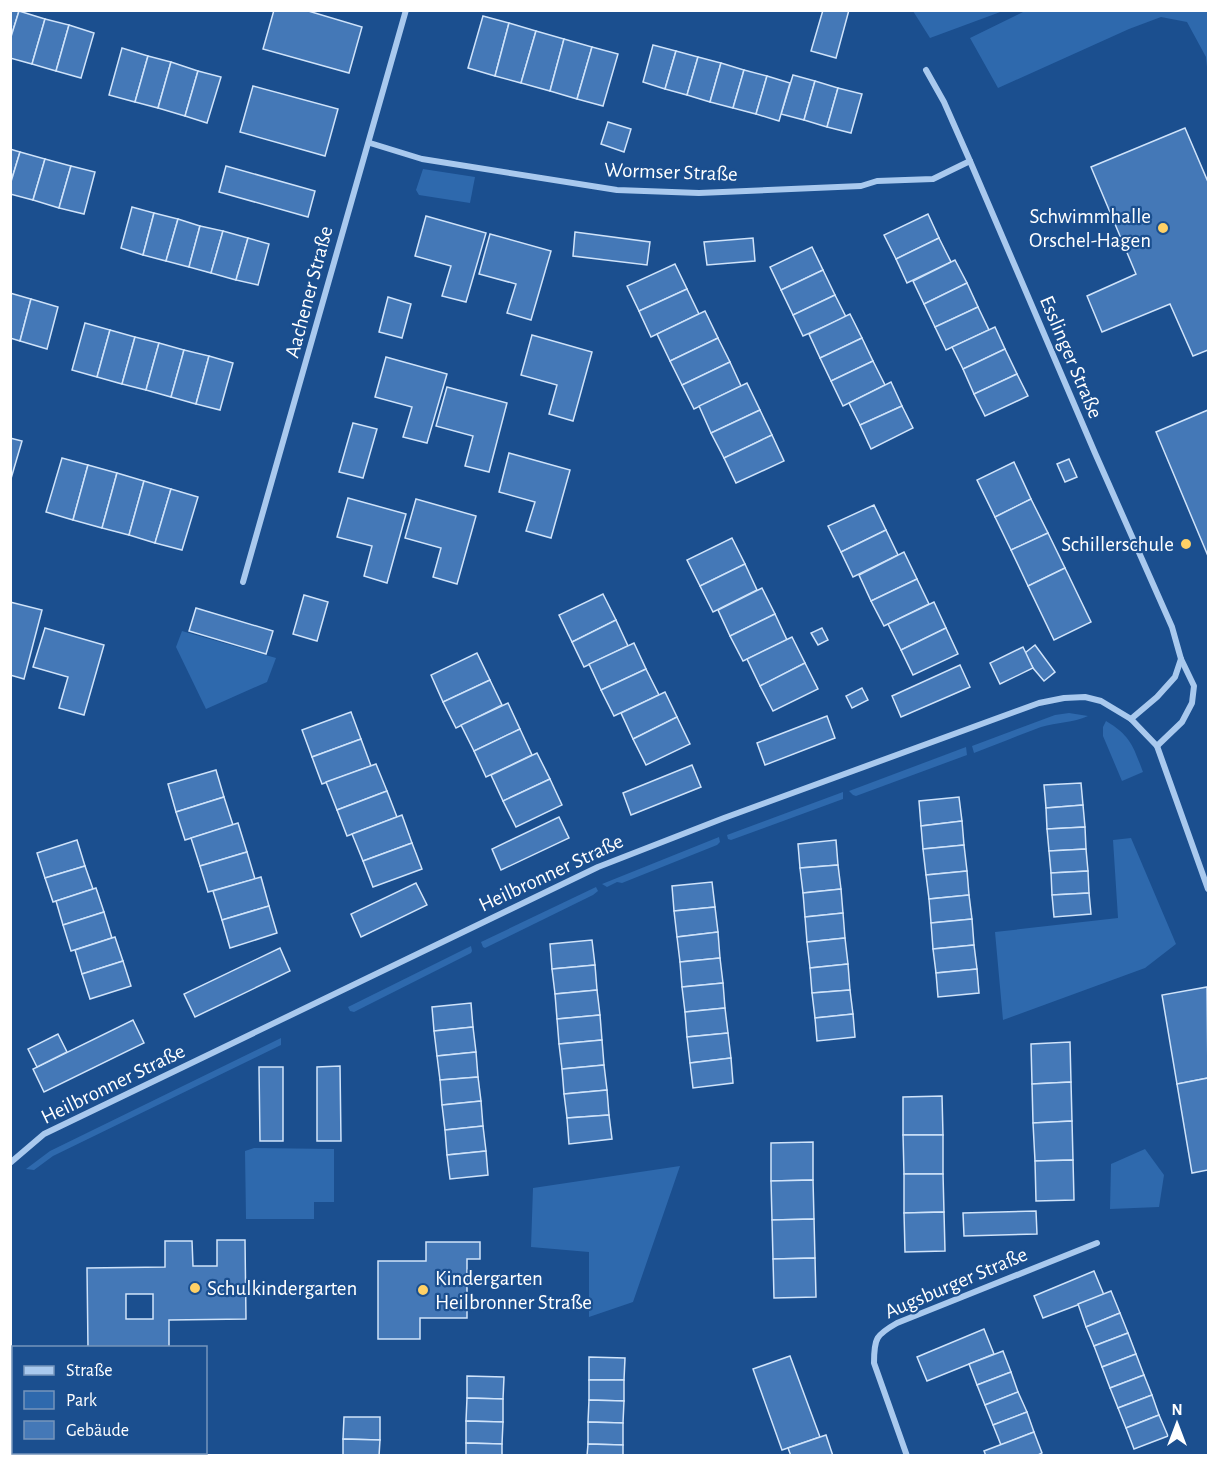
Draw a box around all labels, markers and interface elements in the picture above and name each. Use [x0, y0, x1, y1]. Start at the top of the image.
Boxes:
street label: Wormser Straße [604, 159, 738, 185]
place label: Schwimmhalle Orschel-Hagen [1029, 206, 1151, 251]
marker: Schwimmhalle Orschel-Hagen [1156, 221, 1170, 235]
street label: Aachener Straße [281, 224, 337, 360]
street label: Esslinger Straße [1036, 293, 1106, 421]
place label: Schillerschule [1061, 534, 1174, 555]
marker: Schillerschule [1179, 537, 1193, 551]
street label: Heilbronner Straße [475, 830, 627, 916]
street label: Heilbronner Straße [38, 1040, 188, 1128]
street label: Augsburger Straße [882, 1243, 1030, 1323]
place label: Kindergarten Heilbronner Straße [435, 1268, 592, 1313]
place label: Schulkindergarten [207, 1278, 357, 1299]
marker: Schulkindergarten [188, 1281, 202, 1295]
marker: Kindergarten Heilbronner Straße [416, 1283, 430, 1297]
legend [12, 1346, 207, 1454]
text: Straße [66, 1362, 112, 1380]
text: Park [66, 1392, 98, 1410]
north arrow [1147, 1394, 1207, 1454]
text: N [1171, 1402, 1183, 1418]
text: Gebäude [66, 1422, 129, 1440]

